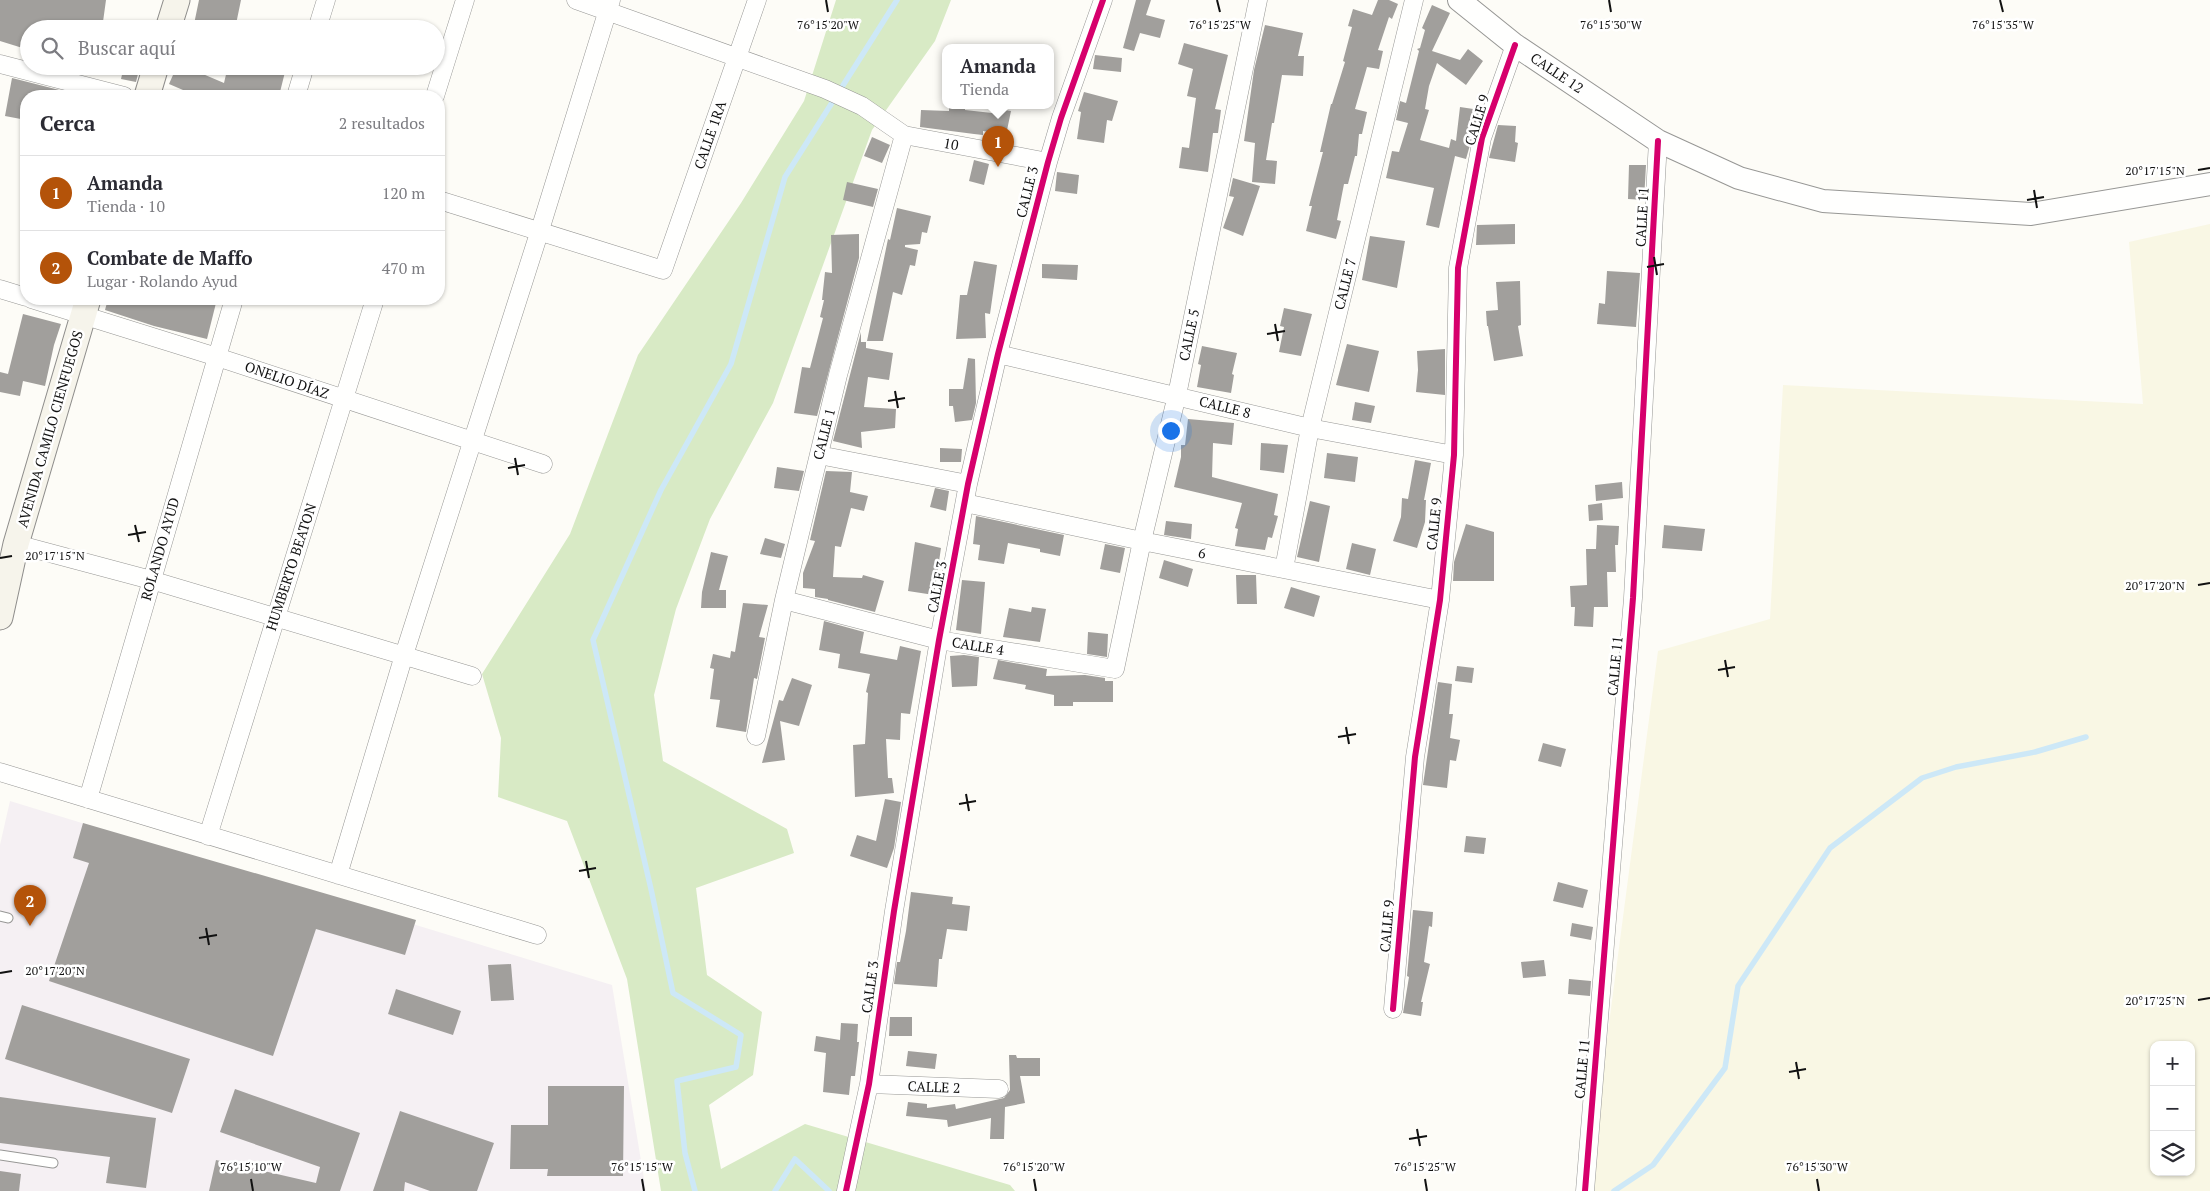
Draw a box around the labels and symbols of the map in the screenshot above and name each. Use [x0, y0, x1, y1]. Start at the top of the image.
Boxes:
text: 76°15'20"W [797, 17, 860, 32]
text: 76°15'25"W [1189, 17, 1252, 32]
text: 76°15'30"W [1580, 17, 1643, 32]
text: 76°15'35"W [1972, 17, 2035, 32]
street label: CALLE 12 [1527, 48, 1588, 97]
street label: CALLE 9 [1460, 92, 1493, 148]
street label: CALLE 1RA [689, 98, 730, 172]
pin: 1 [982, 126, 1014, 167]
street label: 10 [942, 133, 960, 154]
text: 20°17'15"N [2125, 163, 2185, 178]
street label: CALLE 3 [1011, 164, 1042, 220]
street label: CALLE 11 [1630, 186, 1653, 247]
street label: CALLE 7 [1329, 256, 1360, 312]
street label: CALLE 5 [1174, 307, 1203, 363]
street label: AVENIDA CAMILO CIENFUEGOS [12, 328, 87, 530]
street label: ONELIO DÍAZ [243, 356, 332, 403]
street label: CALLE 8 [1197, 391, 1253, 422]
street label: CALLE 1 [808, 406, 839, 462]
your location [1158, 418, 1184, 444]
street label: ROLANDO AYUD [136, 495, 183, 603]
street label: CALLE 9 [1421, 497, 1446, 551]
street label: HUMBERTO BEATON [261, 501, 320, 633]
street label: 6 [1197, 542, 1208, 563]
text: 20°17'15"N [25, 548, 85, 563]
street label: CALLE 3 [922, 559, 951, 615]
text: 20°17'20"N [2125, 578, 2185, 593]
street label: CALLE 4 [951, 632, 1006, 659]
street label: CALLE 11 [1602, 635, 1627, 697]
pin: 2 [14, 885, 46, 926]
street label: CALLE 9 [1375, 899, 1398, 953]
street label: CALLE 3 [856, 960, 883, 1014]
text: 20°17'20"N [25, 963, 85, 978]
text: 20°17'25"N [2125, 993, 2185, 1008]
street label: CALLE 11 [1569, 1038, 1594, 1100]
street label: CALLE 2 [907, 1076, 961, 1097]
text: 76°15'10"W [220, 1159, 283, 1174]
text: 76°15'15"W [611, 1159, 674, 1174]
text: 76°15'20"W [1003, 1159, 1066, 1174]
text: 76°15'25"W [1394, 1159, 1457, 1174]
text: 76°15'30"W [1786, 1159, 1849, 1174]

